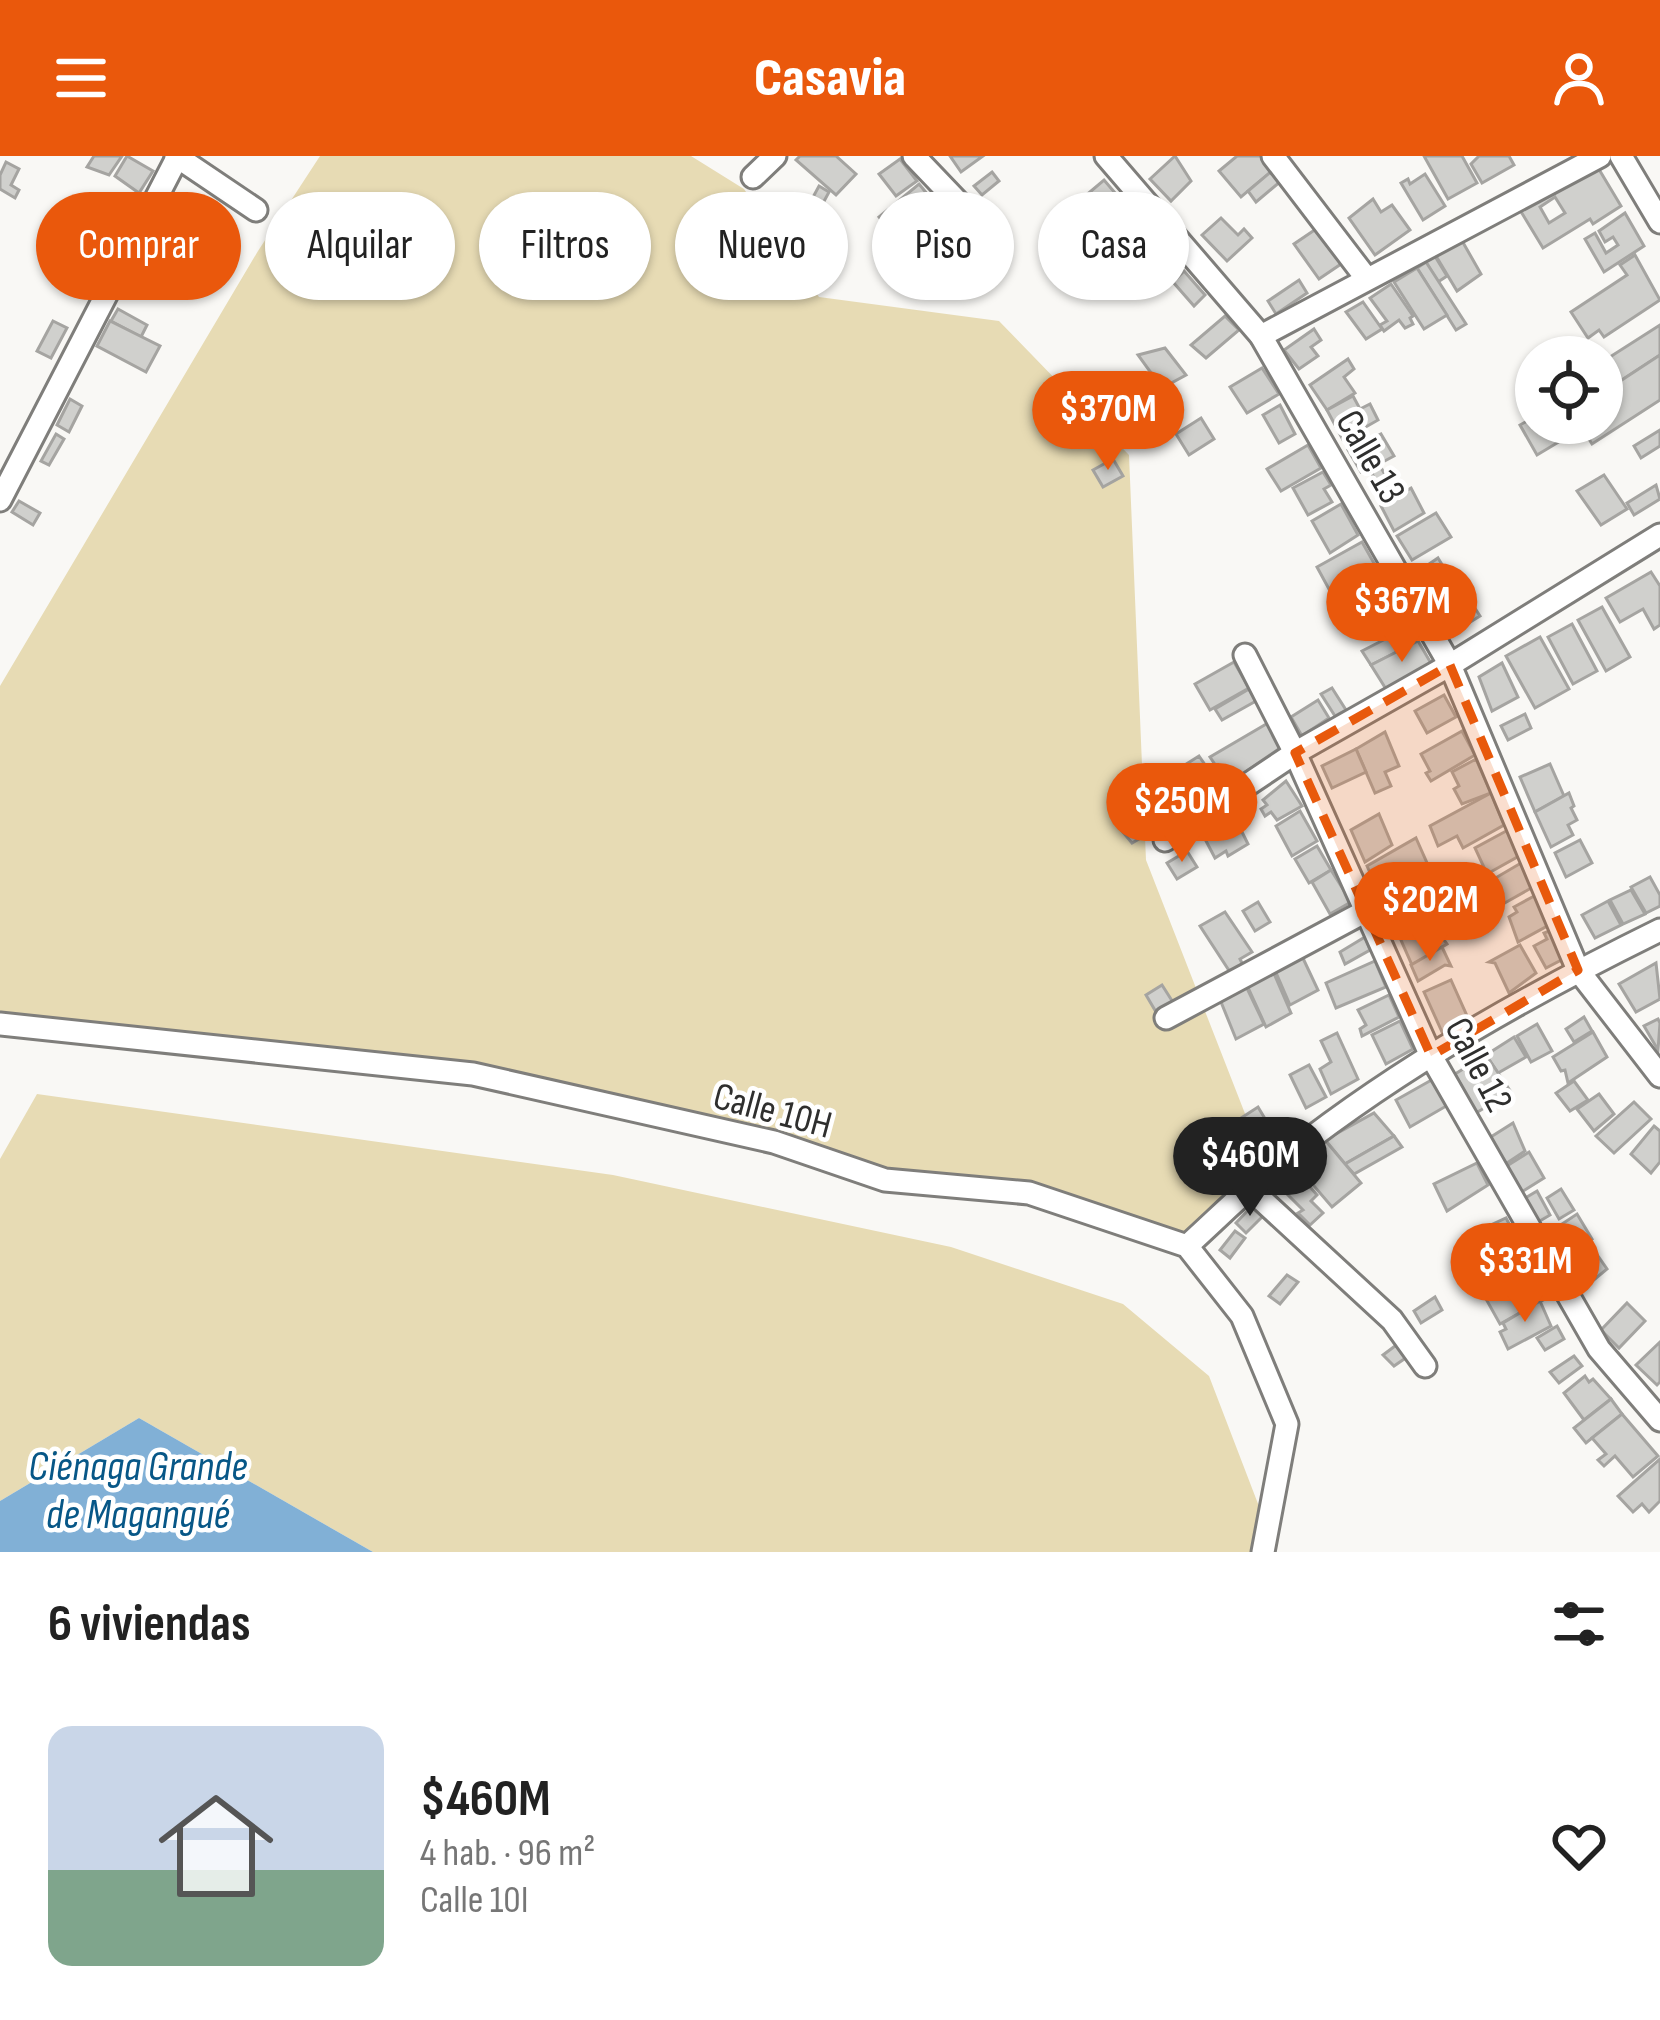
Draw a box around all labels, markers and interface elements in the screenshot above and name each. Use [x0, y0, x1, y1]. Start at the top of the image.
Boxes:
icon: menu [48, 45, 114, 111]
icon: person [1546, 45, 1612, 111]
text: Casavia [754, 46, 906, 111]
chip: Comprar [36, 192, 241, 300]
chip: Alquilar [265, 192, 455, 300]
chip: Filtros [479, 192, 651, 300]
chip: Nuevo [675, 192, 848, 300]
chip: Piso [872, 192, 1014, 300]
chip: Casa [1038, 192, 1189, 300]
map controls [1515, 336, 1623, 444]
button: locate [1515, 336, 1623, 444]
pin: $370M [1024, 371, 1192, 473]
text: $370M [1059, 386, 1157, 433]
street label: Calle 13 [1325, 402, 1415, 512]
pin: $367M [1318, 563, 1486, 665]
text: $367M [1353, 578, 1451, 625]
pin: $250M [1098, 763, 1266, 865]
text: $250M [1133, 778, 1231, 825]
pin: $202M [1346, 862, 1514, 964]
text: $202M [1381, 877, 1479, 924]
street label: Calle 12 [1434, 1010, 1522, 1120]
street label: Calle 10H [708, 1073, 837, 1150]
pin: $460M [1166, 1117, 1334, 1219]
text: $460M [1200, 1132, 1300, 1179]
pin: $331M [1441, 1223, 1609, 1325]
text: $331M [1478, 1238, 1572, 1285]
water label: Ciénaga Grande de Magangué [28, 1442, 248, 1541]
icon: filters [1546, 1591, 1612, 1657]
text: 6 viviendas [48, 1594, 250, 1655]
text: $460M [420, 1769, 550, 1830]
icon: home [144, 1774, 288, 1918]
icon: heart [1546, 1813, 1612, 1879]
text: 4 hab. · 96 m² [420, 1830, 595, 1877]
text: Calle 10I [420, 1877, 529, 1924]

